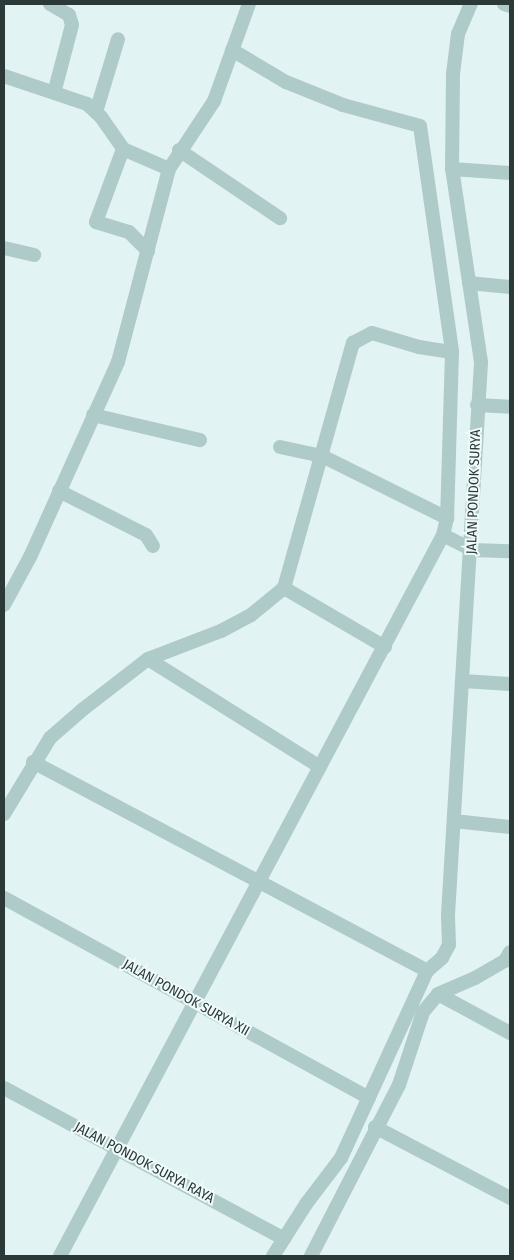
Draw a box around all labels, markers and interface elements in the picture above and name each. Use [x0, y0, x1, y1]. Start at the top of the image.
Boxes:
street label: JALAN PONDOK SURYA [463, 429, 485, 555]
street label: JALAN PONDOK SURYA XII [120, 956, 252, 1040]
street label: JALAN PONDOK SURYA RAYA [71, 1119, 217, 1207]

